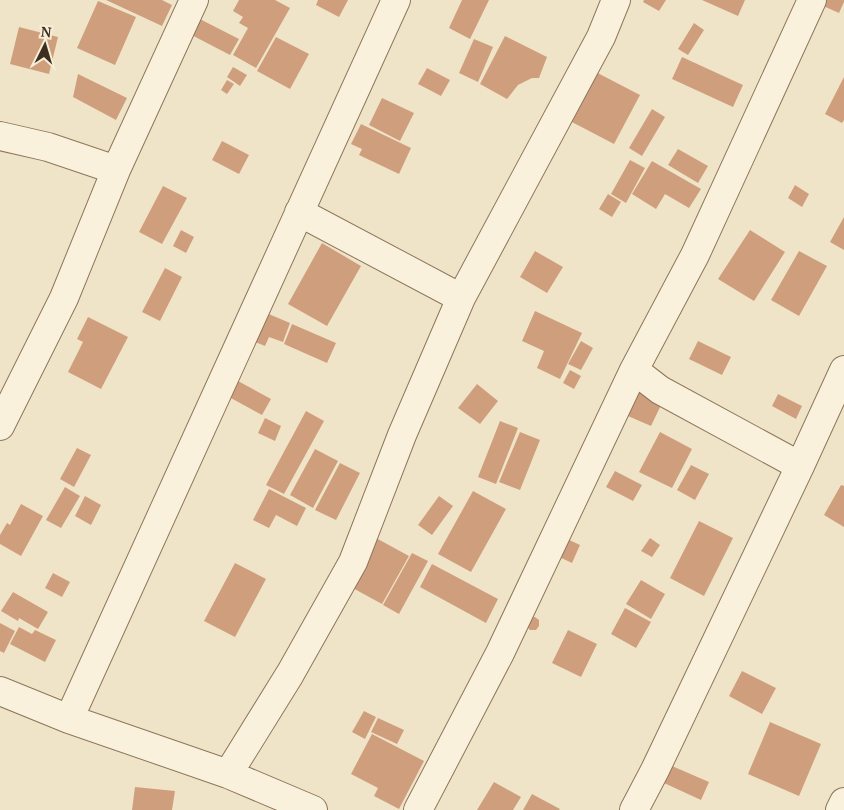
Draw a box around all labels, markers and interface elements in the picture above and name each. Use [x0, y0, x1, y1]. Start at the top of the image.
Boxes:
north arrow [20, 20, 70, 70]
text: N [40, 22, 53, 42]

